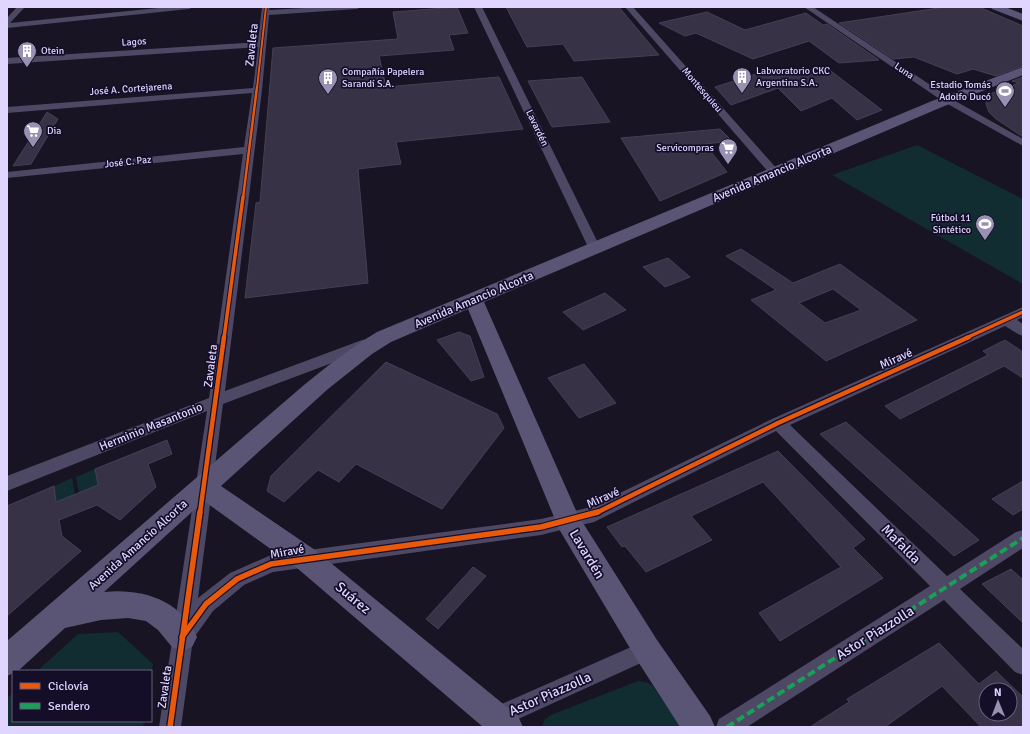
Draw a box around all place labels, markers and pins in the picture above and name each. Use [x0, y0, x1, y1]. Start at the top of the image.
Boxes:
building icon: Otein [16, 40, 38, 68]
place label: Otein [41, 45, 64, 57]
place label: Labvoratorio CKC Argentina S.A. [756, 65, 830, 89]
place label: Compañía Papelera Sarandí S.A. [342, 66, 424, 90]
building icon: Labvoratorio CKC Argentina S.A. [731, 66, 753, 94]
building icon: Compañía Papelera Sarandí S.A. [317, 67, 339, 95]
place label: Estadio Tomás Adolfo Ducó [930, 79, 992, 103]
sports icon: Estadio Tomás Adolfo Ducó [994, 80, 1016, 108]
supermarket icon: Dia [22, 120, 44, 148]
place label: Dia [47, 125, 61, 137]
supermarket icon: Servicompras [717, 137, 739, 165]
place label: Servicompras [656, 142, 715, 154]
place label: Fútbol 11 Sintético [931, 212, 971, 236]
sports icon: Fútbol 11 Sintético [974, 213, 996, 241]

